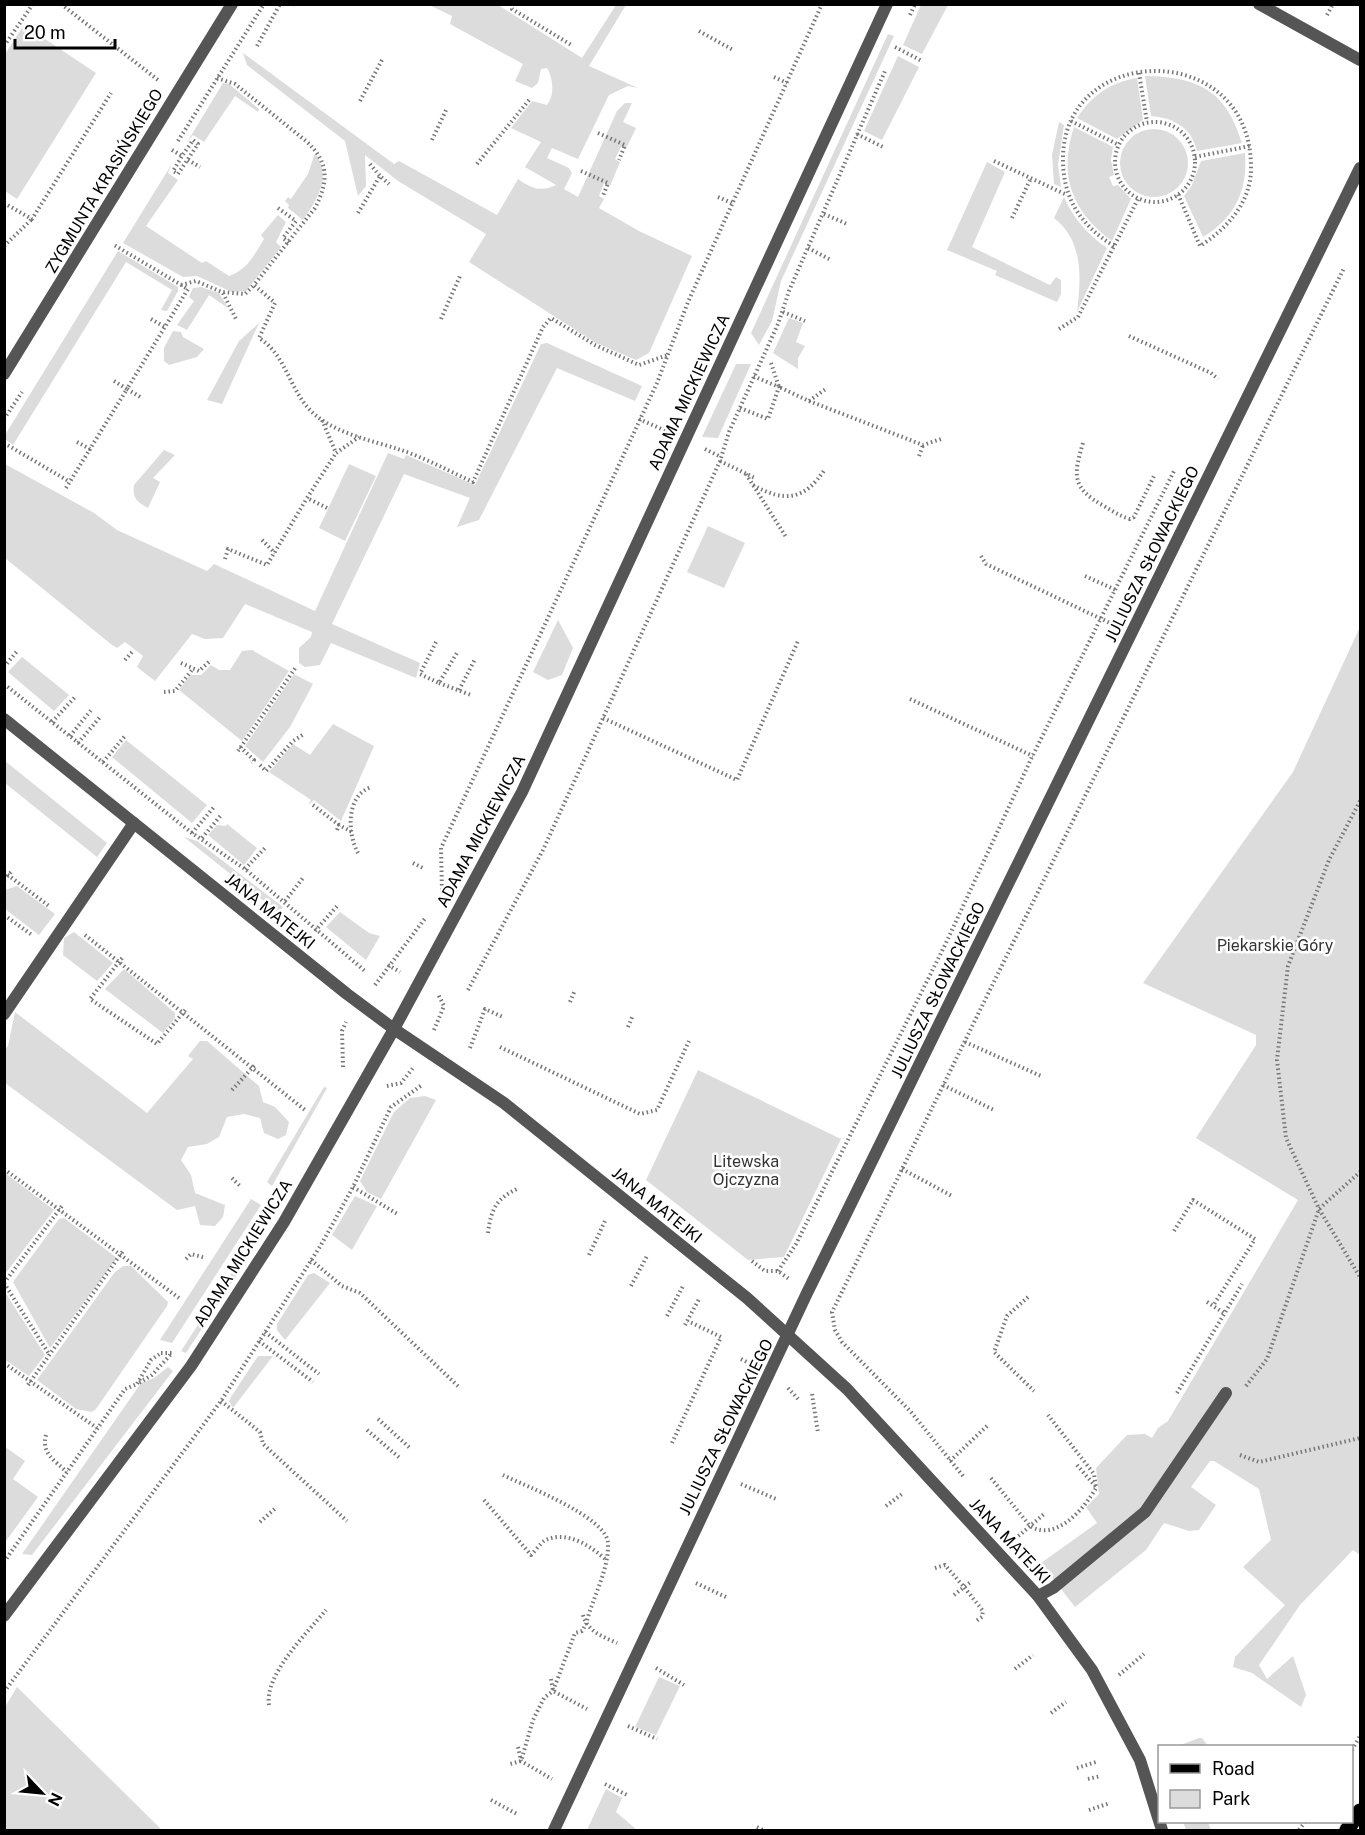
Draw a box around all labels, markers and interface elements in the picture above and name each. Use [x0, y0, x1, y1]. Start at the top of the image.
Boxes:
scale bar [15, 12, 116, 50]
text: 20 m [24, 22, 66, 43]
street label: ZYGMUNTA KRASIŃSKIEGO [40, 85, 167, 277]
street label: ADAMA MICKIEWICZA [644, 311, 734, 473]
street label: JULIUSZA SŁOWACKIEGO [1101, 463, 1203, 645]
street label: ADAMA MICKIEWICZA [433, 751, 529, 911]
street label: JANA MATEJKI [221, 869, 319, 953]
street label: JULIUSZA SŁOWACKIEGO [887, 899, 989, 1081]
park label: Piekarskie Góry [1217, 936, 1334, 955]
park label: Litewska Ojczyzna [713, 1152, 779, 1189]
street label: JANA MATEJKI [608, 1163, 706, 1247]
street label: ADAMA MICKIEWICZA [190, 1176, 296, 1330]
street label: JULIUSZA SŁOWACKIEGO [675, 1336, 777, 1518]
street label: JANA MATEJKI [966, 1494, 1054, 1588]
legend [1158, 1745, 1353, 1823]
text: Road [1212, 1758, 1255, 1779]
north arrow [12, 1763, 72, 1823]
text: Park [1212, 1788, 1250, 1809]
text: N [44, 1790, 66, 1809]

